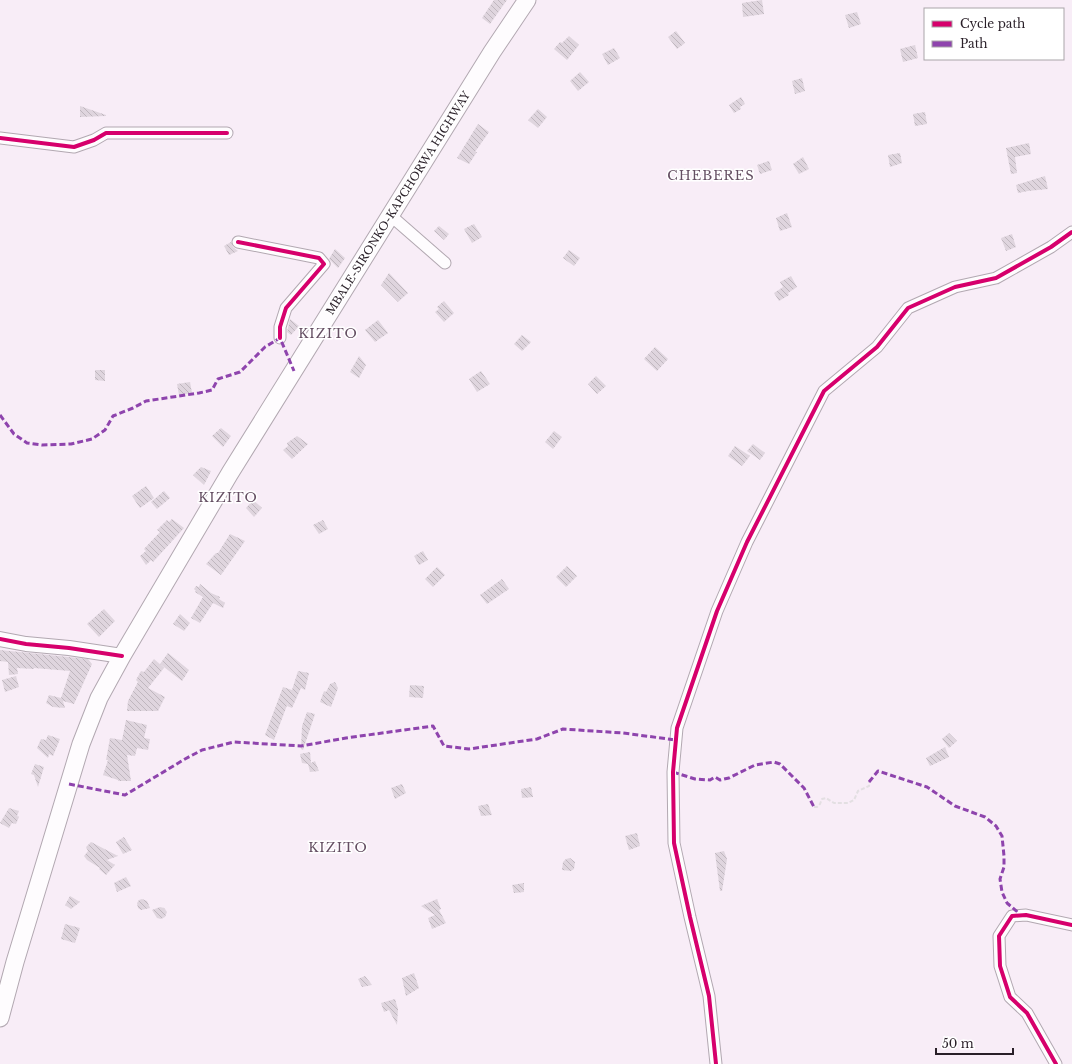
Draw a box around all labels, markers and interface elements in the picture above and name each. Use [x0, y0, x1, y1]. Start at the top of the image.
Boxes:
legend [924, 8, 1064, 60]
text: Cycle path [960, 16, 1025, 31]
text: Path [960, 36, 988, 51]
street label: MBALE-SIRONKO-KAPCHORWA HIGHWAY [323, 88, 474, 317]
district label: CHEBERES [667, 167, 755, 184]
district label: KIZITO [298, 325, 358, 342]
district label: KIZITO [198, 489, 258, 506]
district label: KIZITO [308, 839, 368, 856]
scale bar [936, 1030, 1013, 1056]
text: 50 m [942, 1036, 974, 1051]

